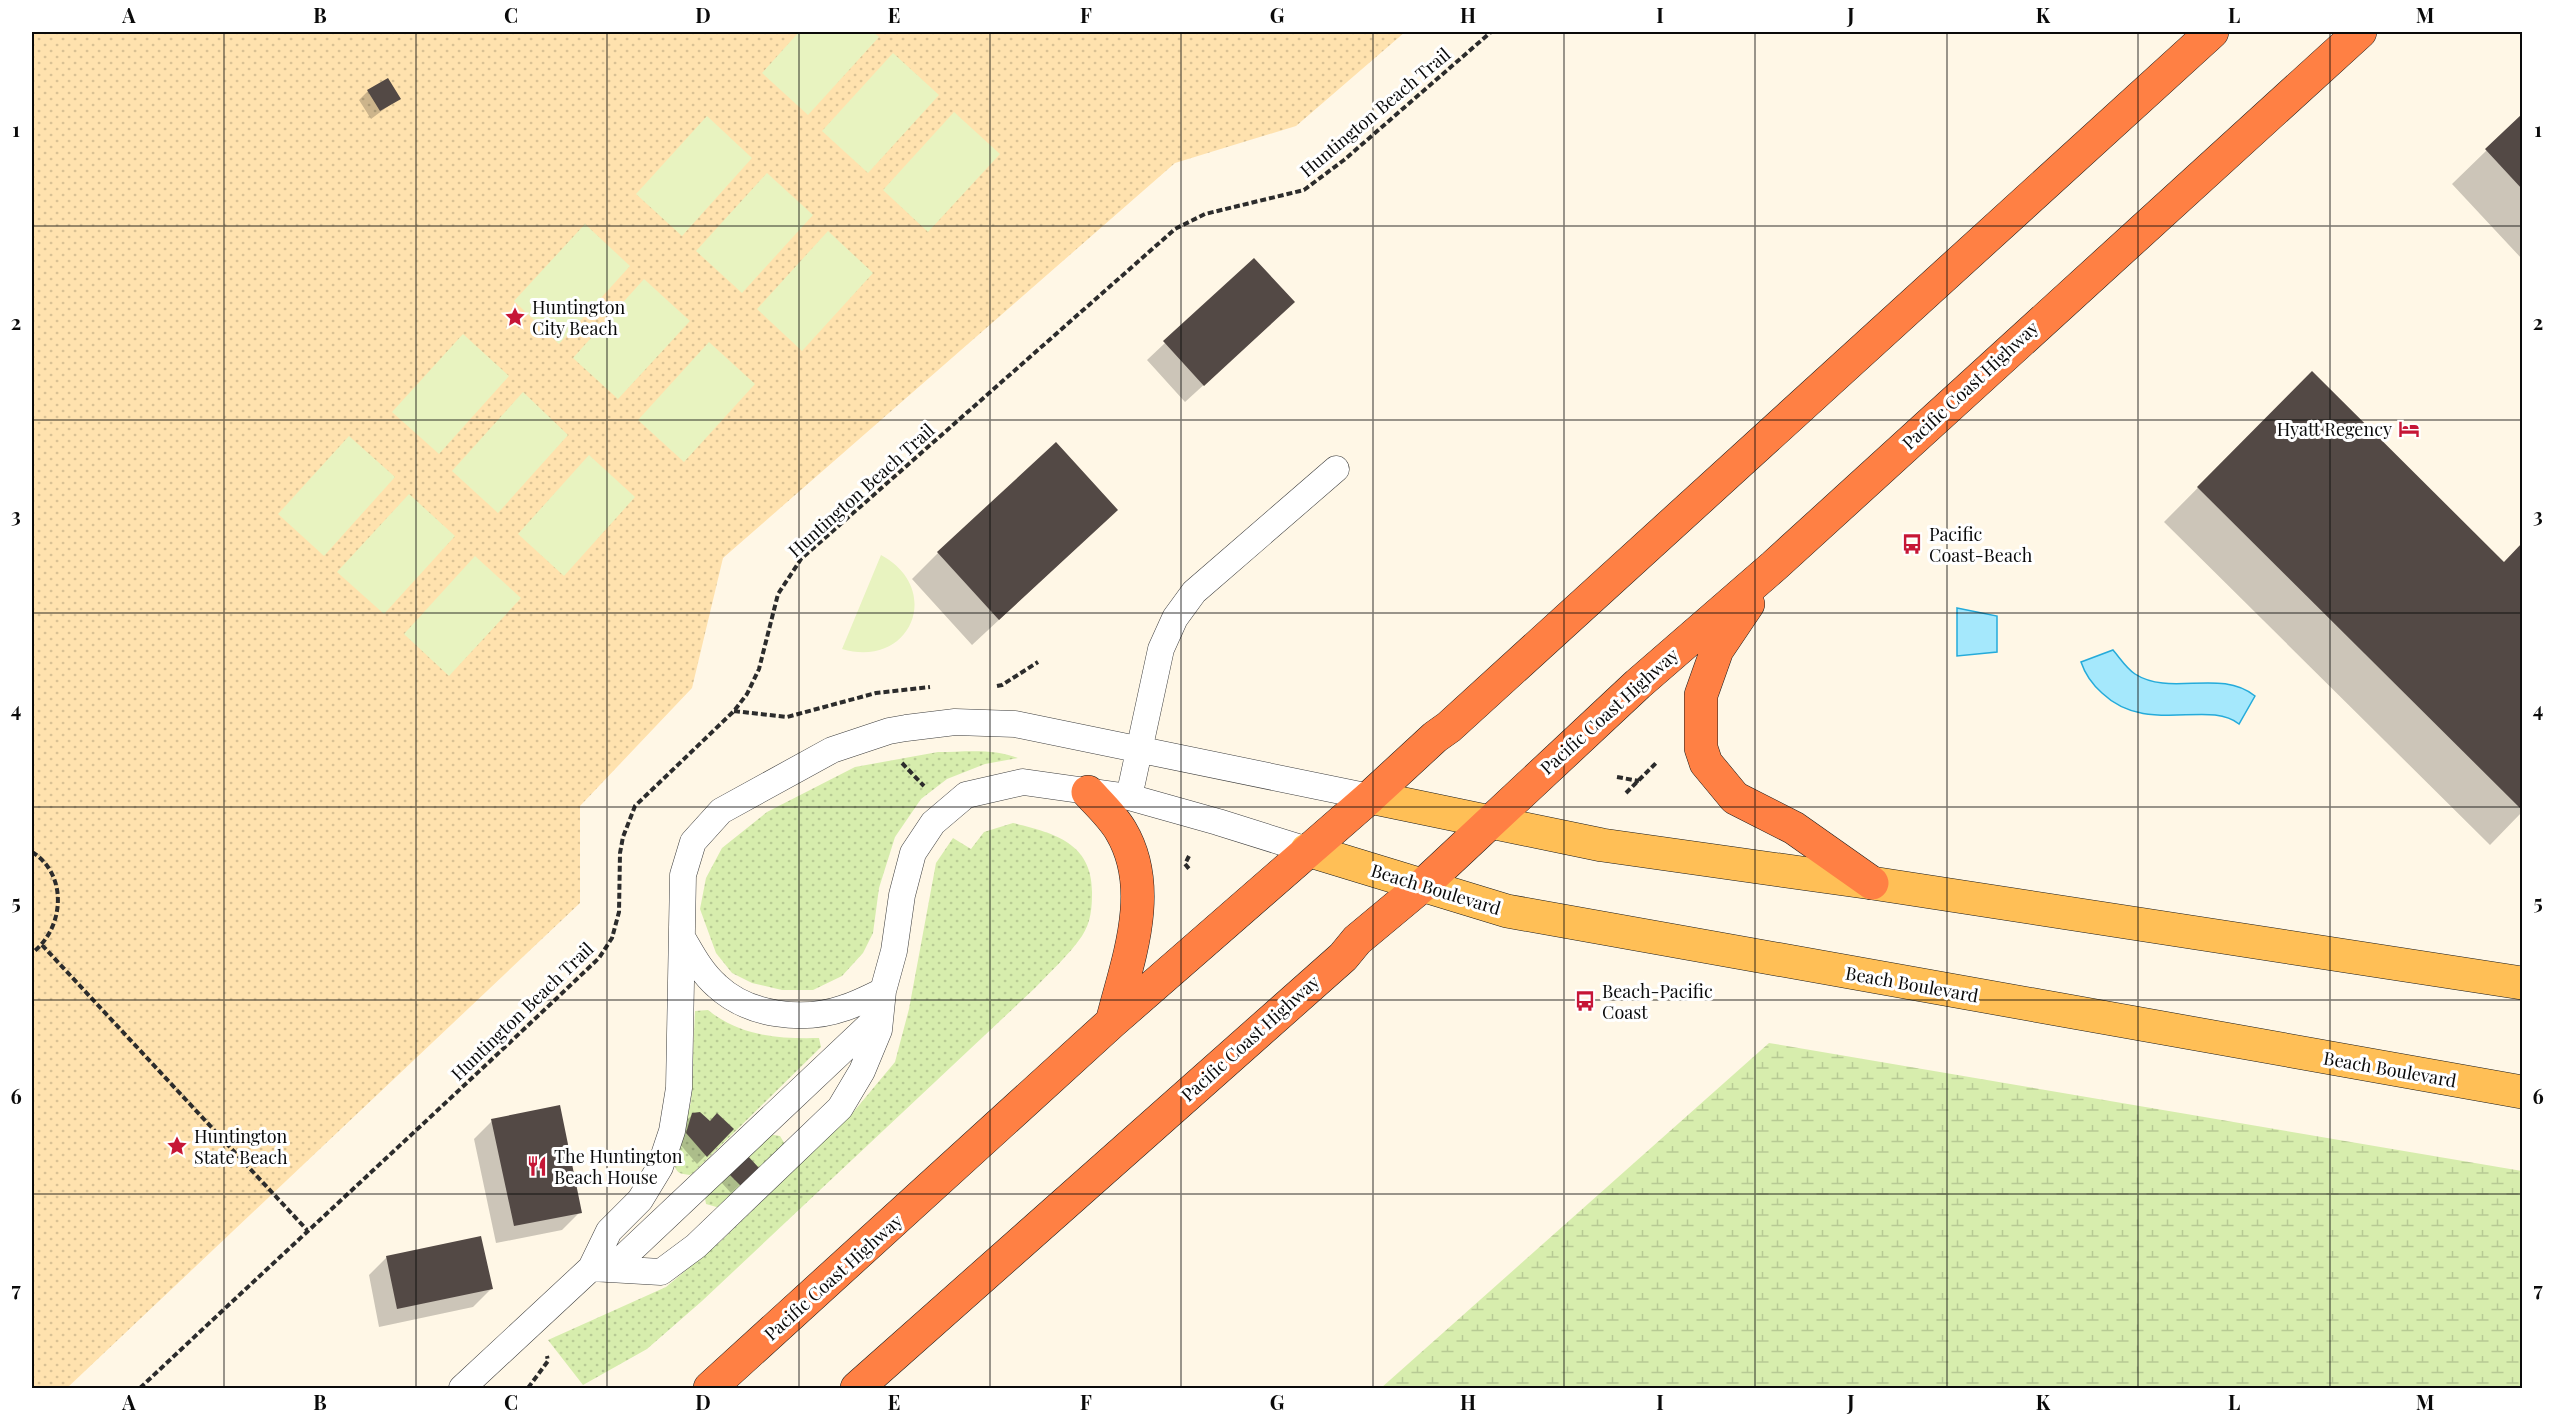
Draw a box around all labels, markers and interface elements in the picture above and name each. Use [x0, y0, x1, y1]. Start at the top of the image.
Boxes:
text: A [121, 1, 136, 28]
text: B [313, 1, 327, 28]
text: C [504, 1, 518, 28]
text: D [695, 1, 711, 28]
text: E [888, 1, 900, 28]
text: F [1080, 1, 1092, 28]
text: G [1270, 1, 1285, 28]
text: H [1460, 1, 1476, 28]
text: I [1656, 1, 1664, 28]
text: J [1846, 1, 1855, 28]
text: K [2036, 1, 2051, 28]
text: L [2228, 1, 2240, 28]
text: M [2416, 1, 2434, 28]
street label: Huntington Beach Trail [1295, 42, 1455, 182]
text: 1 [12, 115, 20, 142]
text: 1 [2534, 115, 2542, 142]
place label: Huntington City Beach [532, 295, 626, 340]
place icon: Huntington City Beach [503, 305, 527, 329]
text: 2 [11, 308, 21, 335]
text: 2 [2533, 308, 2543, 335]
street label: Pacific Coast Highway [1897, 315, 2043, 455]
place label: Hyatt Regency [2277, 417, 2392, 441]
hotel icon: Hyatt Regency [2397, 417, 2421, 441]
street label: Huntington Beach Trail [783, 418, 939, 562]
text: 3 [11, 501, 21, 528]
text: 3 [2533, 501, 2543, 528]
place label: Pacific Coast-Beach [1929, 522, 2033, 567]
bus stop icon: Pacific Coast-Beach [1900, 532, 1924, 556]
street label: Pacific Coast Highway [1535, 642, 1683, 780]
text: 4 [11, 695, 21, 722]
text: 4 [2533, 695, 2543, 722]
street label: Beach Boulevard [1368, 858, 1504, 920]
text: 5 [11, 888, 21, 915]
text: 5 [2533, 888, 2543, 915]
street label: Huntington Beach Trail [446, 937, 598, 1085]
street label: Beach Boulevard [1844, 961, 1981, 1008]
street label: Pacific Coast Highway [1176, 969, 1324, 1107]
place label: Beach-Pacific Coast [1602, 979, 1713, 1024]
bus stop icon: Beach-Pacific Coast [1573, 989, 1597, 1013]
street label: Beach Boulevard [2322, 1046, 2459, 1093]
text: 6 [10, 1082, 22, 1109]
text: 6 [2532, 1082, 2544, 1109]
place label: Huntington State Beach [194, 1124, 288, 1169]
place icon: Huntington State Beach [165, 1134, 189, 1158]
place label: The Huntington Beach House [554, 1144, 683, 1189]
restaurant icon: The Huntington Beach House [525, 1154, 549, 1178]
street label: Pacific Coast Highway [759, 1208, 907, 1346]
text: 7 [11, 1275, 21, 1302]
text: 7 [2533, 1275, 2543, 1302]
text: A [121, 1388, 136, 1415]
text: B [313, 1388, 327, 1415]
text: C [504, 1388, 518, 1415]
text: D [695, 1388, 711, 1415]
text: E [888, 1388, 900, 1415]
text: F [1080, 1388, 1092, 1415]
text: G [1270, 1388, 1285, 1415]
text: H [1460, 1388, 1476, 1415]
text: I [1656, 1388, 1664, 1415]
text: J [1846, 1388, 1855, 1415]
text: K [2036, 1388, 2051, 1415]
text: L [2228, 1388, 2240, 1415]
text: M [2416, 1388, 2434, 1415]

